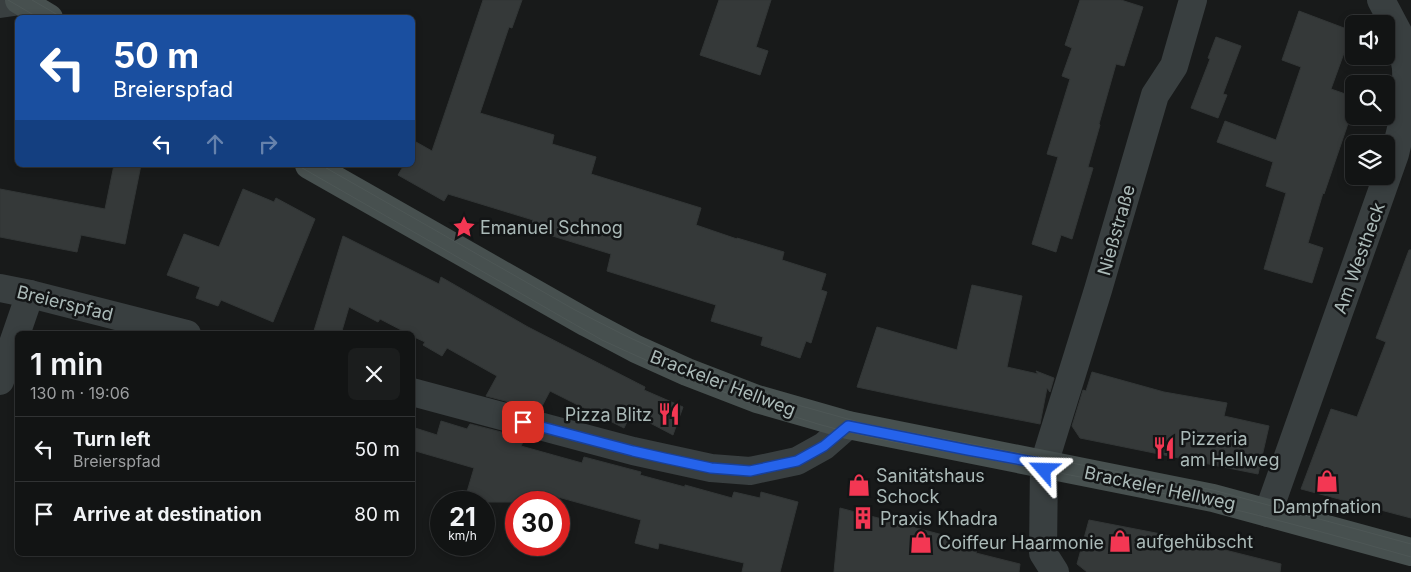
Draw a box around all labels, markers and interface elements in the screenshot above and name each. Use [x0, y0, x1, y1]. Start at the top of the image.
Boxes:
map controls [1345, 15, 1395, 185]
button: sound [1345, 15, 1395, 65]
text: 50 m [113, 34, 199, 76]
icon: left [30, 35, 95, 100]
button: search [1345, 75, 1395, 125]
text: Breierspfad [113, 76, 233, 102]
icon: left [148, 130, 176, 158]
icon: ahead [201, 130, 229, 158]
icon: right [254, 130, 282, 158]
button: layers [1345, 135, 1395, 185]
street label: Nießstraße [1093, 182, 1139, 278]
street label: Am Westheck [1329, 199, 1389, 317]
place icon: Emanuel Schnog [451, 214, 477, 240]
place label: Emanuel Schnog [480, 217, 623, 238]
street label: Breierspfad [15, 281, 115, 325]
text: 1 min [30, 346, 103, 382]
street label: Brackeler Hellweg [647, 346, 799, 420]
button: close [348, 348, 400, 400]
text: 130 m · 19:06 [30, 383, 130, 403]
pin [502, 401, 544, 443]
restaurant icon: Pizza Blitz [656, 401, 682, 427]
place label: Pizza Blitz [565, 404, 652, 425]
icon: arrive [509, 408, 537, 436]
text: Turn left [73, 428, 151, 451]
place label: Pizzeria am Hellweg [1180, 428, 1279, 470]
icon: left [30, 435, 58, 463]
restaurant icon: Pizzeria am Hellweg [1151, 435, 1177, 461]
text: 50 m [354, 438, 400, 461]
position arrow [1017, 443, 1069, 495]
text: Breierspfad [73, 451, 160, 471]
street label: Brackeler Hellweg [1082, 462, 1238, 514]
place label: Sanitätshaus Schock [876, 465, 985, 507]
shop icon: Dampfnation [1314, 468, 1340, 494]
shop icon: Sanitätshaus Schock [846, 472, 872, 498]
speed limit sign: 30 [505, 491, 570, 556]
place label: Dampfnation [1273, 496, 1381, 517]
icon: arrive [30, 500, 58, 528]
text: 21 [449, 502, 476, 532]
text: Arrive at destination [73, 503, 262, 526]
text: 80 m [354, 503, 400, 526]
building icon: Praxis Khadra [850, 505, 876, 531]
place label: Praxis Khadra [880, 508, 998, 529]
text: km/h [448, 528, 477, 543]
shop icon: aufgehübscht [1107, 528, 1133, 554]
shop icon: Coiffeur Haarmonie [908, 529, 934, 555]
place label: aufgehübscht [1136, 531, 1253, 552]
place label: Coiffeur Haarmonie [938, 532, 1104, 553]

